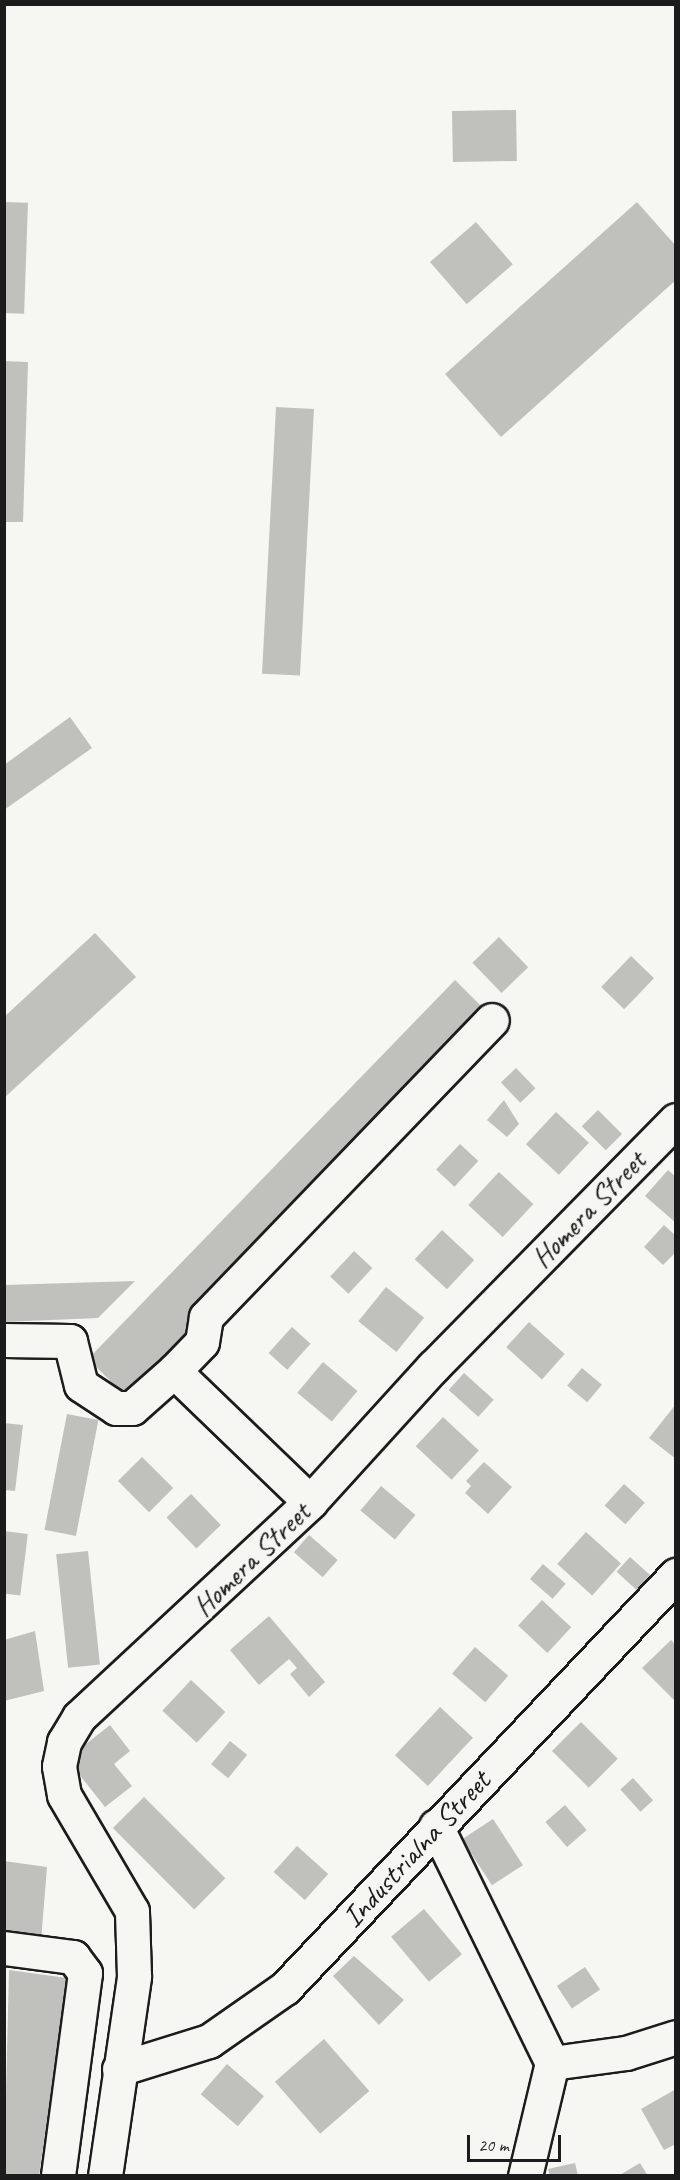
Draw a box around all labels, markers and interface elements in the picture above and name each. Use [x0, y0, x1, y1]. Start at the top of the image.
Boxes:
street label: Homera Street [523, 1143, 653, 1275]
street label: Homera Street [185, 1494, 317, 1624]
street label: Industrialna Street [334, 1763, 498, 1935]
scale bar [470, 2123, 564, 2161]
text: 20 m [478, 2134, 509, 2156]

